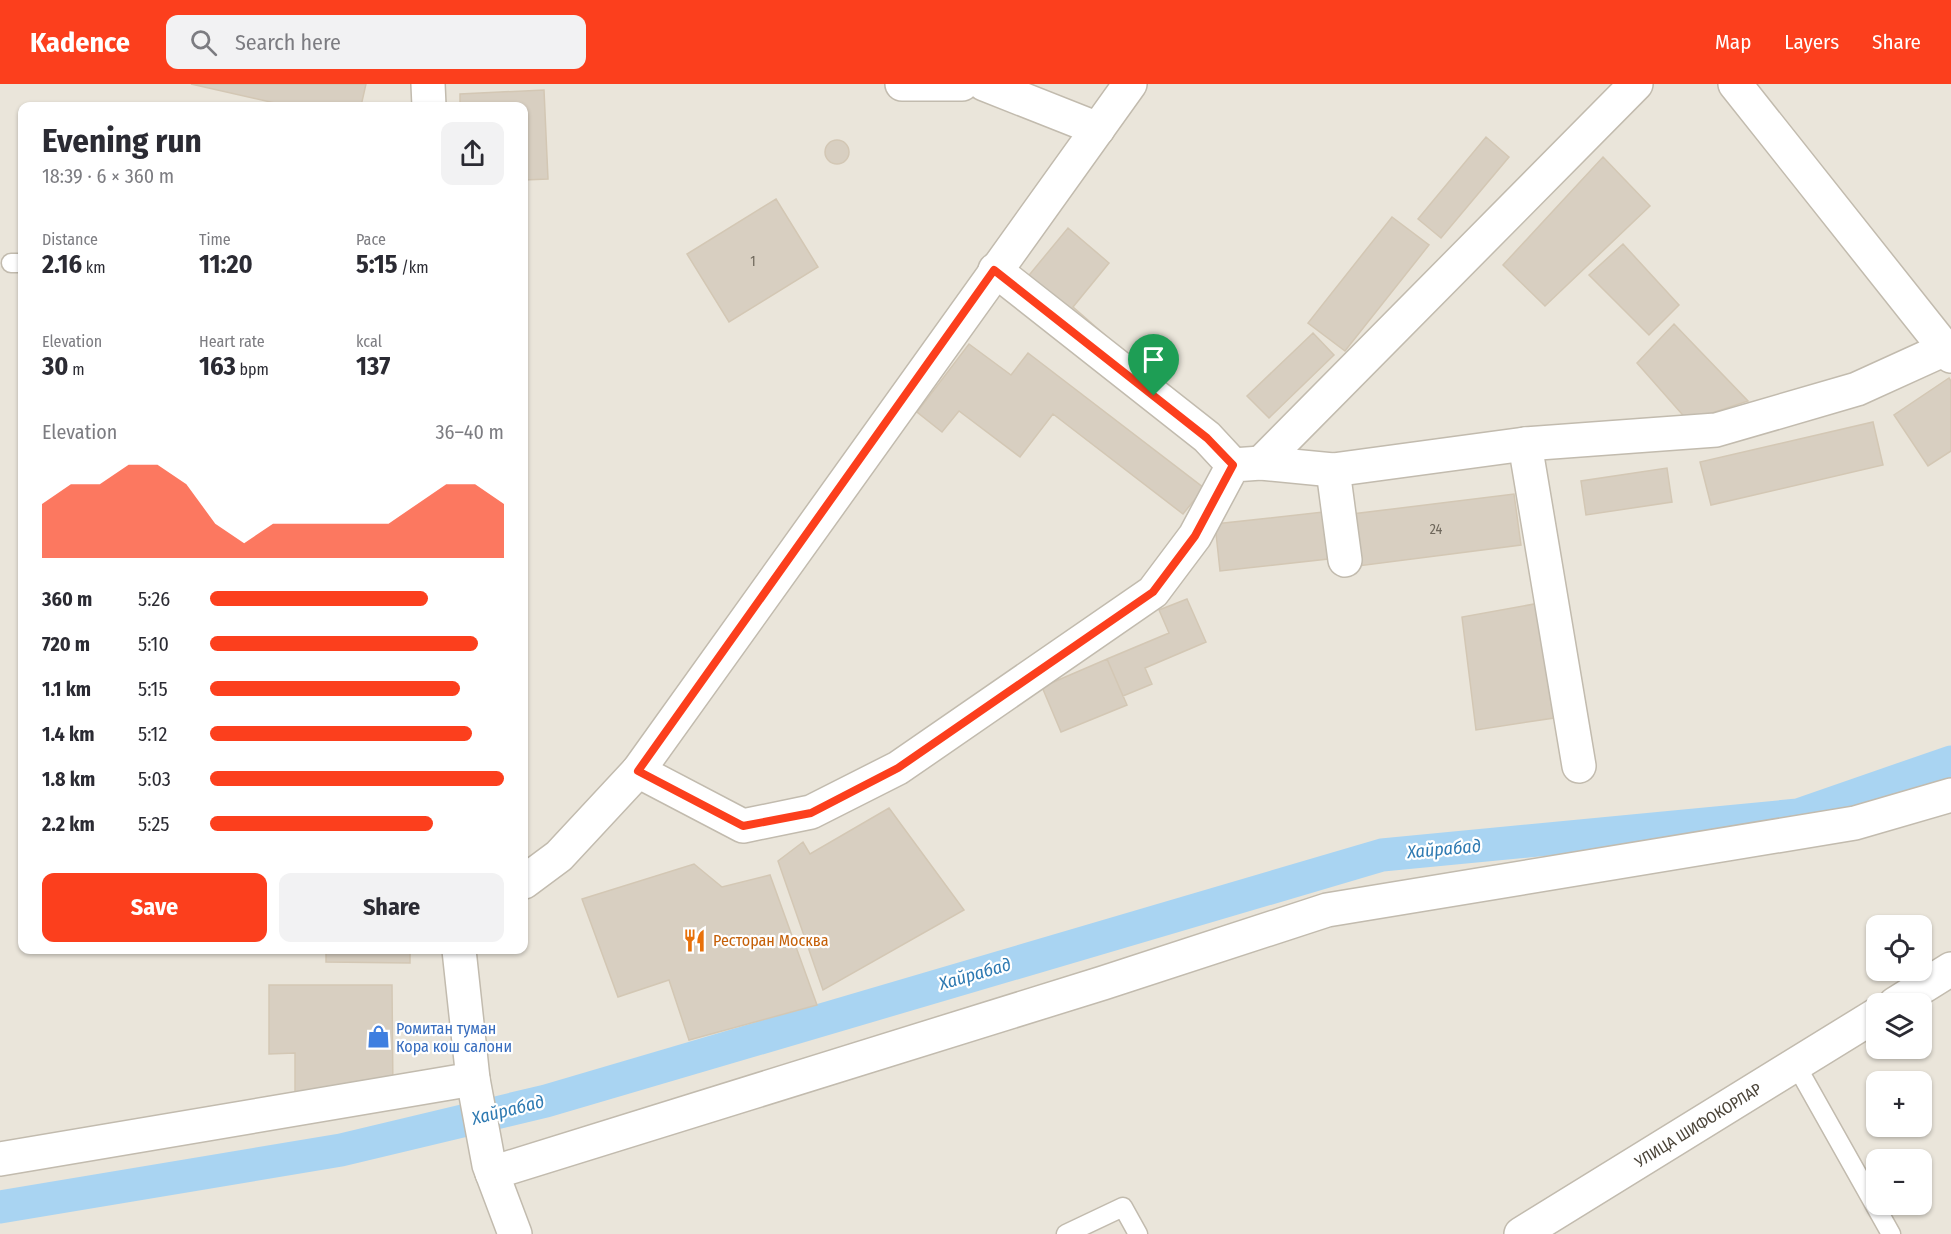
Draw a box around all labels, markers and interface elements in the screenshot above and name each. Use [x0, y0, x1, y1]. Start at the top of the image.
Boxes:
search box [166, 15, 586, 69]
text: Kadence [30, 26, 130, 59]
icon: search [187, 26, 220, 59]
text: Search here [235, 29, 341, 56]
text: Map [1715, 29, 1751, 55]
text: Layers [1784, 29, 1839, 55]
text: Share [1872, 29, 1921, 55]
text: Evening run [42, 121, 202, 161]
button: share [441, 122, 504, 185]
text: 18:39 · 6 × 360 m [42, 164, 174, 188]
text: Distance [42, 230, 98, 249]
text: Time [199, 230, 231, 249]
text: Pace [356, 230, 386, 249]
text: 2.16 [42, 249, 82, 280]
text: 11:20 [199, 249, 253, 280]
text: 5:15 [356, 249, 398, 280]
house number: 1 [750, 253, 756, 270]
text: km [82, 258, 106, 277]
text: /km [398, 258, 429, 277]
text: Elevation [42, 332, 102, 351]
text: Heart rate [199, 332, 265, 351]
text: kcal [356, 332, 382, 351]
pin [1128, 334, 1179, 396]
icon: arrive [1137, 343, 1170, 376]
text: 30 [42, 351, 69, 382]
text: 163 [199, 351, 236, 382]
text: 137 [356, 351, 390, 382]
text: m [69, 360, 85, 379]
text: bpm [236, 360, 269, 379]
text: Elevation [42, 420, 117, 444]
text: 36–40 m [436, 420, 504, 444]
house number: 24 [1430, 521, 1443, 538]
text: 360 m [42, 587, 92, 611]
text: 5:26 [138, 587, 170, 611]
text: 720 m [42, 632, 90, 656]
text: 5:10 [138, 632, 169, 656]
text: 1.1 km [42, 677, 91, 701]
text: 5:15 [138, 677, 168, 701]
text: 1.4 km [42, 722, 94, 746]
text: 5:12 [138, 722, 167, 746]
text: 1.8 km [42, 767, 95, 791]
text: 5:03 [138, 767, 171, 791]
text: 2.2 km [42, 812, 95, 836]
text: 5:25 [138, 812, 169, 836]
water label: Хайрабад [1405, 835, 1482, 863]
button: Save [42, 873, 267, 942]
button: Share [279, 873, 504, 942]
map controls [1866, 915, 1932, 1215]
button: locate [1866, 915, 1932, 981]
restaurant icon: Ресторан Москва [682, 927, 708, 953]
place label: Ресторан Москва [713, 931, 829, 950]
water label: Хайрабад [935, 953, 1014, 995]
button: layers [1866, 993, 1932, 1059]
place label: Ромитан туман Кора кош салони [396, 1019, 512, 1056]
shop icon: Ромитан туман Кора кош салони [365, 1024, 391, 1050]
button: + [1866, 1071, 1932, 1137]
street label: УЛИЦА ШИФОКОРЛАР [1630, 1079, 1765, 1172]
water label: Хайрабад [468, 1090, 547, 1130]
button: − [1866, 1149, 1932, 1215]

